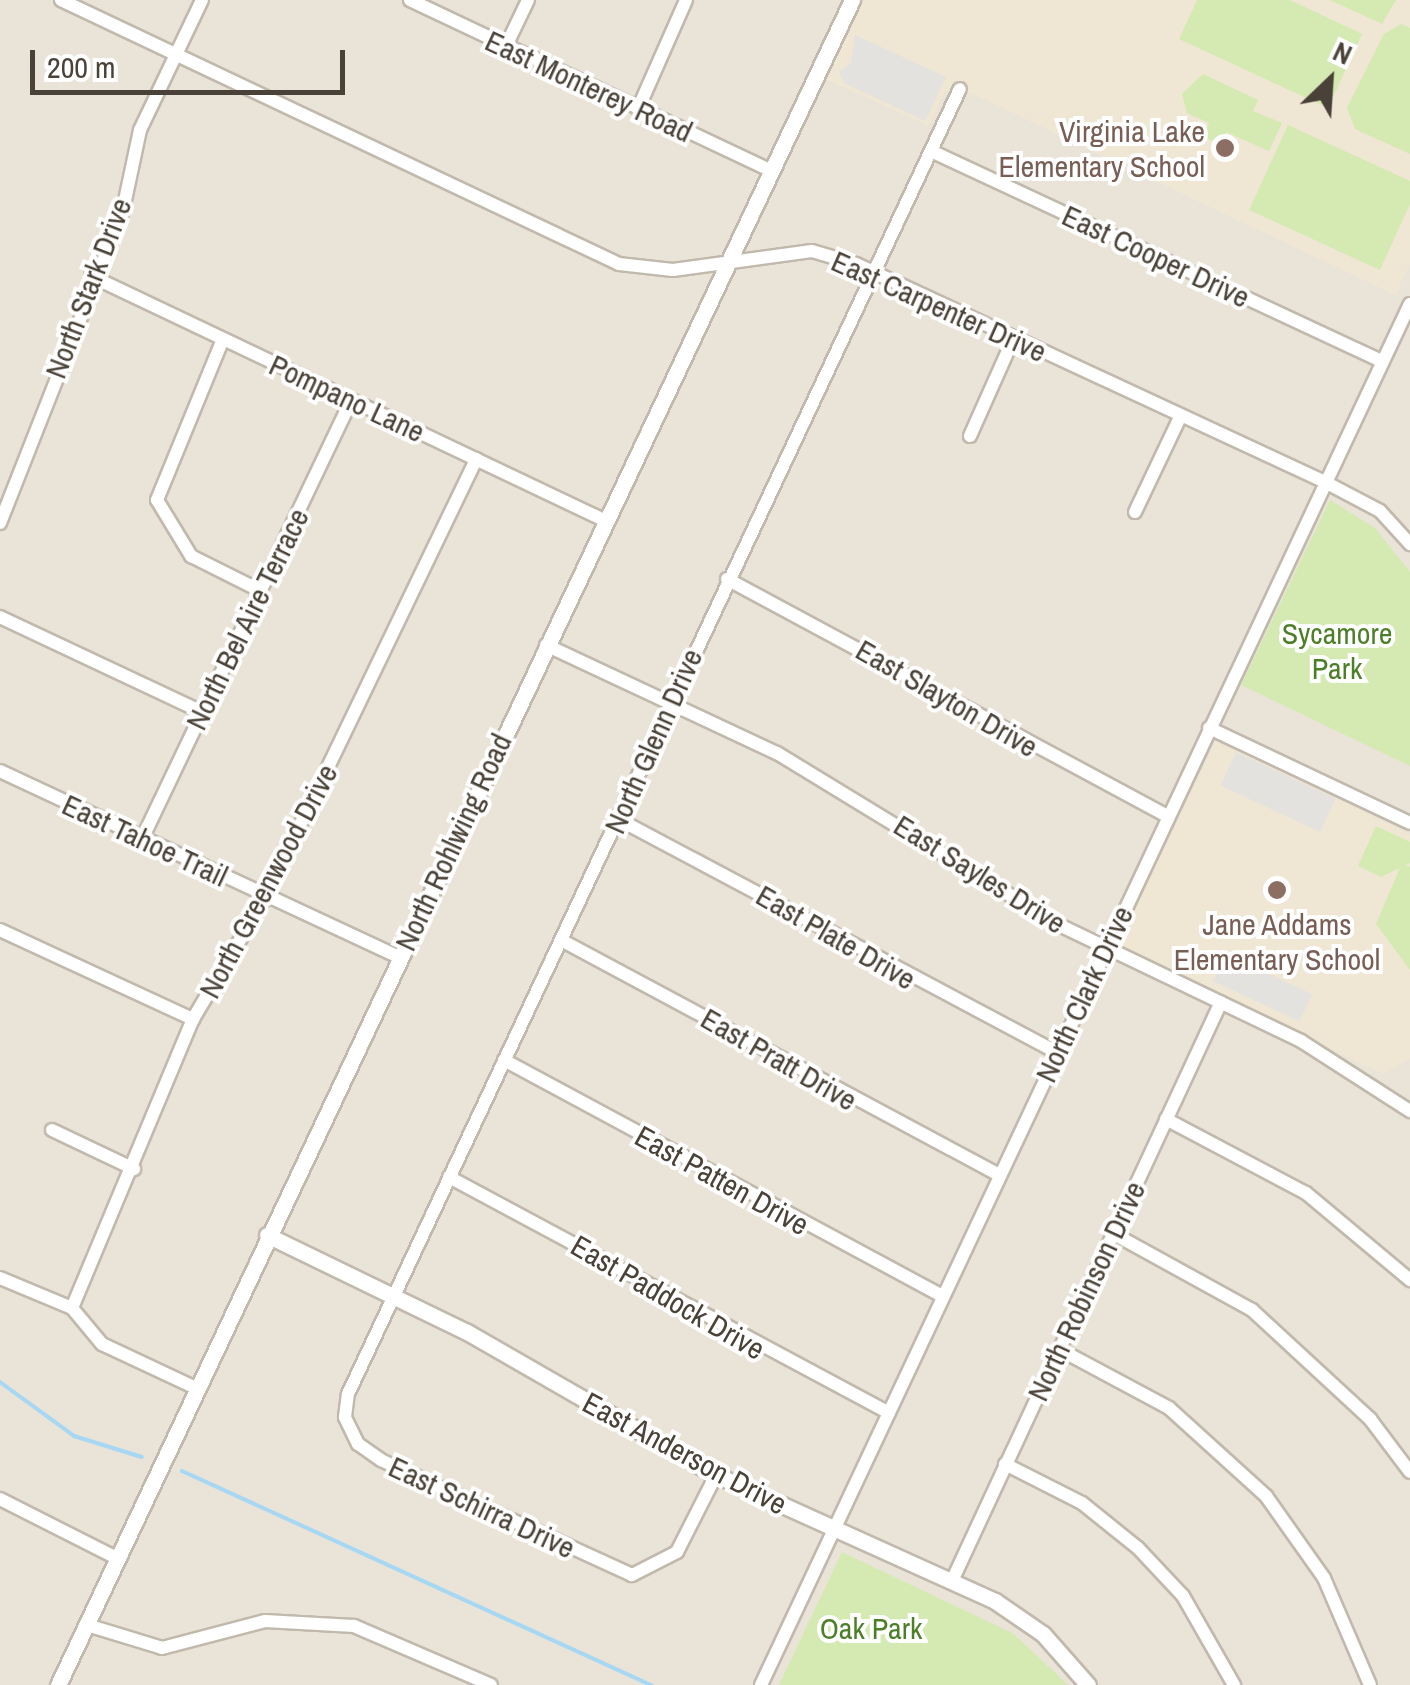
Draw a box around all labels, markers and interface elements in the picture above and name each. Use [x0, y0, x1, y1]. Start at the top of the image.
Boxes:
street label: East Monterey Road [480, 22, 698, 150]
scale bar [35, 30, 350, 92]
north arrow [1280, 30, 1380, 130]
text: N [1327, 32, 1358, 74]
text: 200 m [47, 47, 115, 87]
place label: Virginia Lake Elementary School [999, 113, 1205, 184]
marker: Virginia Lake Elementary School [1214, 137, 1236, 159]
street label: North Stark Drive [37, 193, 139, 383]
street label: East Cooper Drive [1057, 197, 1255, 315]
street label: East Carpenter Drive [826, 243, 1052, 369]
street label: Pompano Lane [264, 346, 430, 450]
street label: North Bel Aire Terrace [177, 502, 317, 736]
park label: Sycamore Park [1282, 615, 1392, 686]
street label: East Slayton Drive [850, 631, 1044, 765]
street label: North Glenn Drive [596, 643, 710, 839]
street label: North Rohlwing Road [387, 728, 519, 956]
street label: North Greenwood Drive [191, 758, 345, 1004]
street label: East Tahoe Trail [56, 786, 234, 894]
street label: East Sayles Drive [888, 807, 1072, 941]
street label: East Plate Drive [750, 877, 922, 997]
marker: Jane Addams Elementary School [1266, 879, 1288, 901]
street label: North Clark Drive [1028, 900, 1140, 1088]
place label: Jane Addams Elementary School [1174, 906, 1380, 976]
street label: East Pratt Drive [695, 1000, 863, 1118]
street label: East Patten Drive [629, 1118, 815, 1242]
street label: North Robinson Drive [1019, 1176, 1153, 1406]
street label: East Paddock Drive [565, 1227, 771, 1367]
street label: East Anderson Drive [576, 1384, 794, 1522]
street label: East Schirra Drive [383, 1448, 581, 1566]
park label: Oak Park [820, 1610, 922, 1646]

